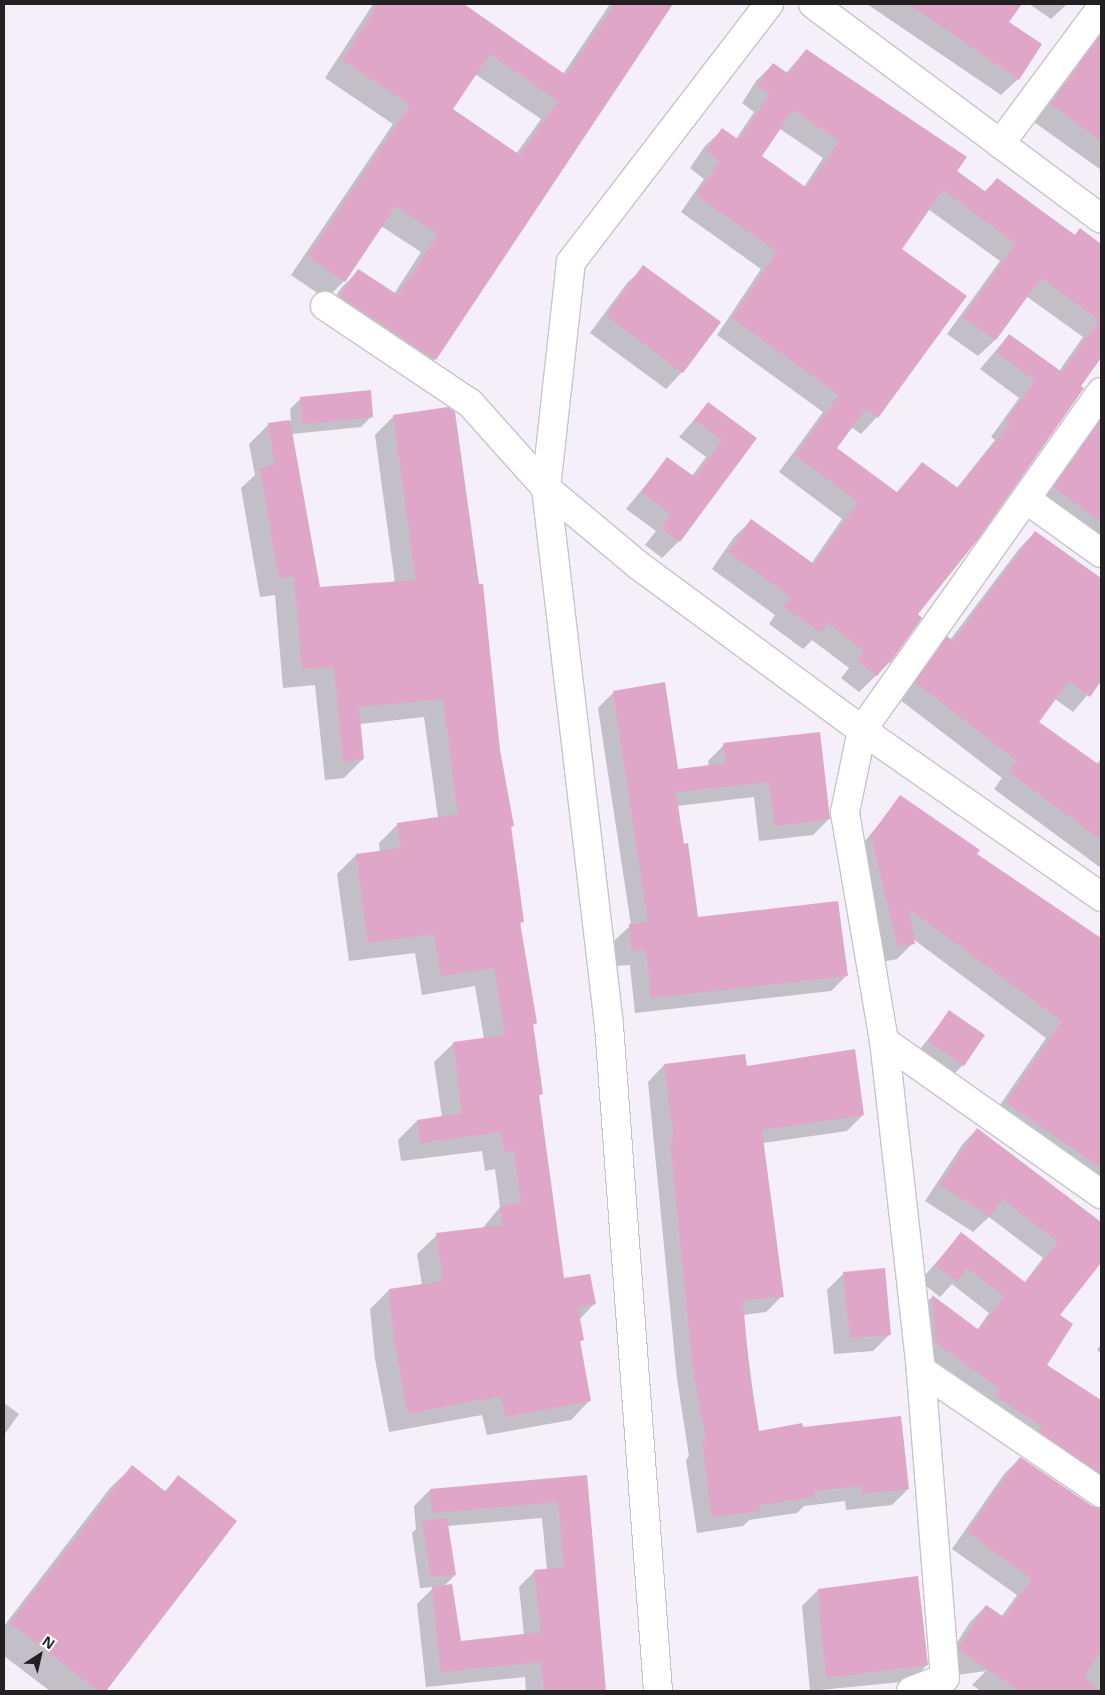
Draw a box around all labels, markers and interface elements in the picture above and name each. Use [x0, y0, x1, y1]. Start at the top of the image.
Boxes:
north arrow [15, 1630, 65, 1680]
text: N [39, 1631, 59, 1653]

